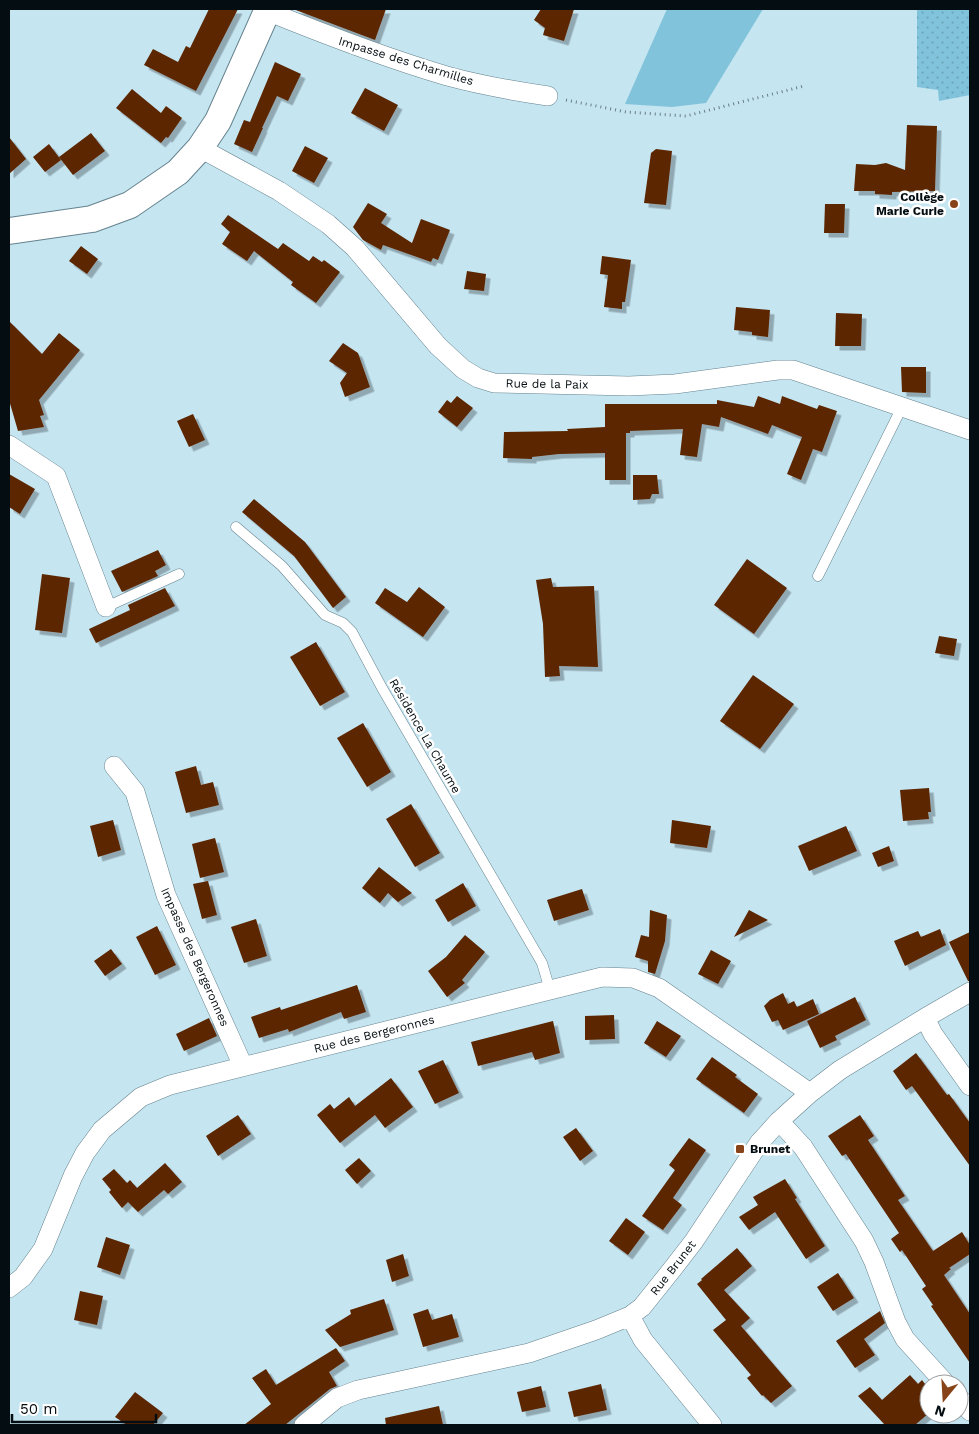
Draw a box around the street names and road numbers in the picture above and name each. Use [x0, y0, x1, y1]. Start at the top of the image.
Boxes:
street label: Impasse des Charmilles [337, 34, 475, 88]
street label: Rue de la Paix [505, 376, 589, 392]
street label: Résidence La Chaume [386, 676, 464, 796]
street label: Impasse des Bergeronnes [158, 885, 232, 1029]
street label: Rue des Bergeronnes [312, 1012, 436, 1056]
street label: Rue Brunet [647, 1238, 699, 1298]

